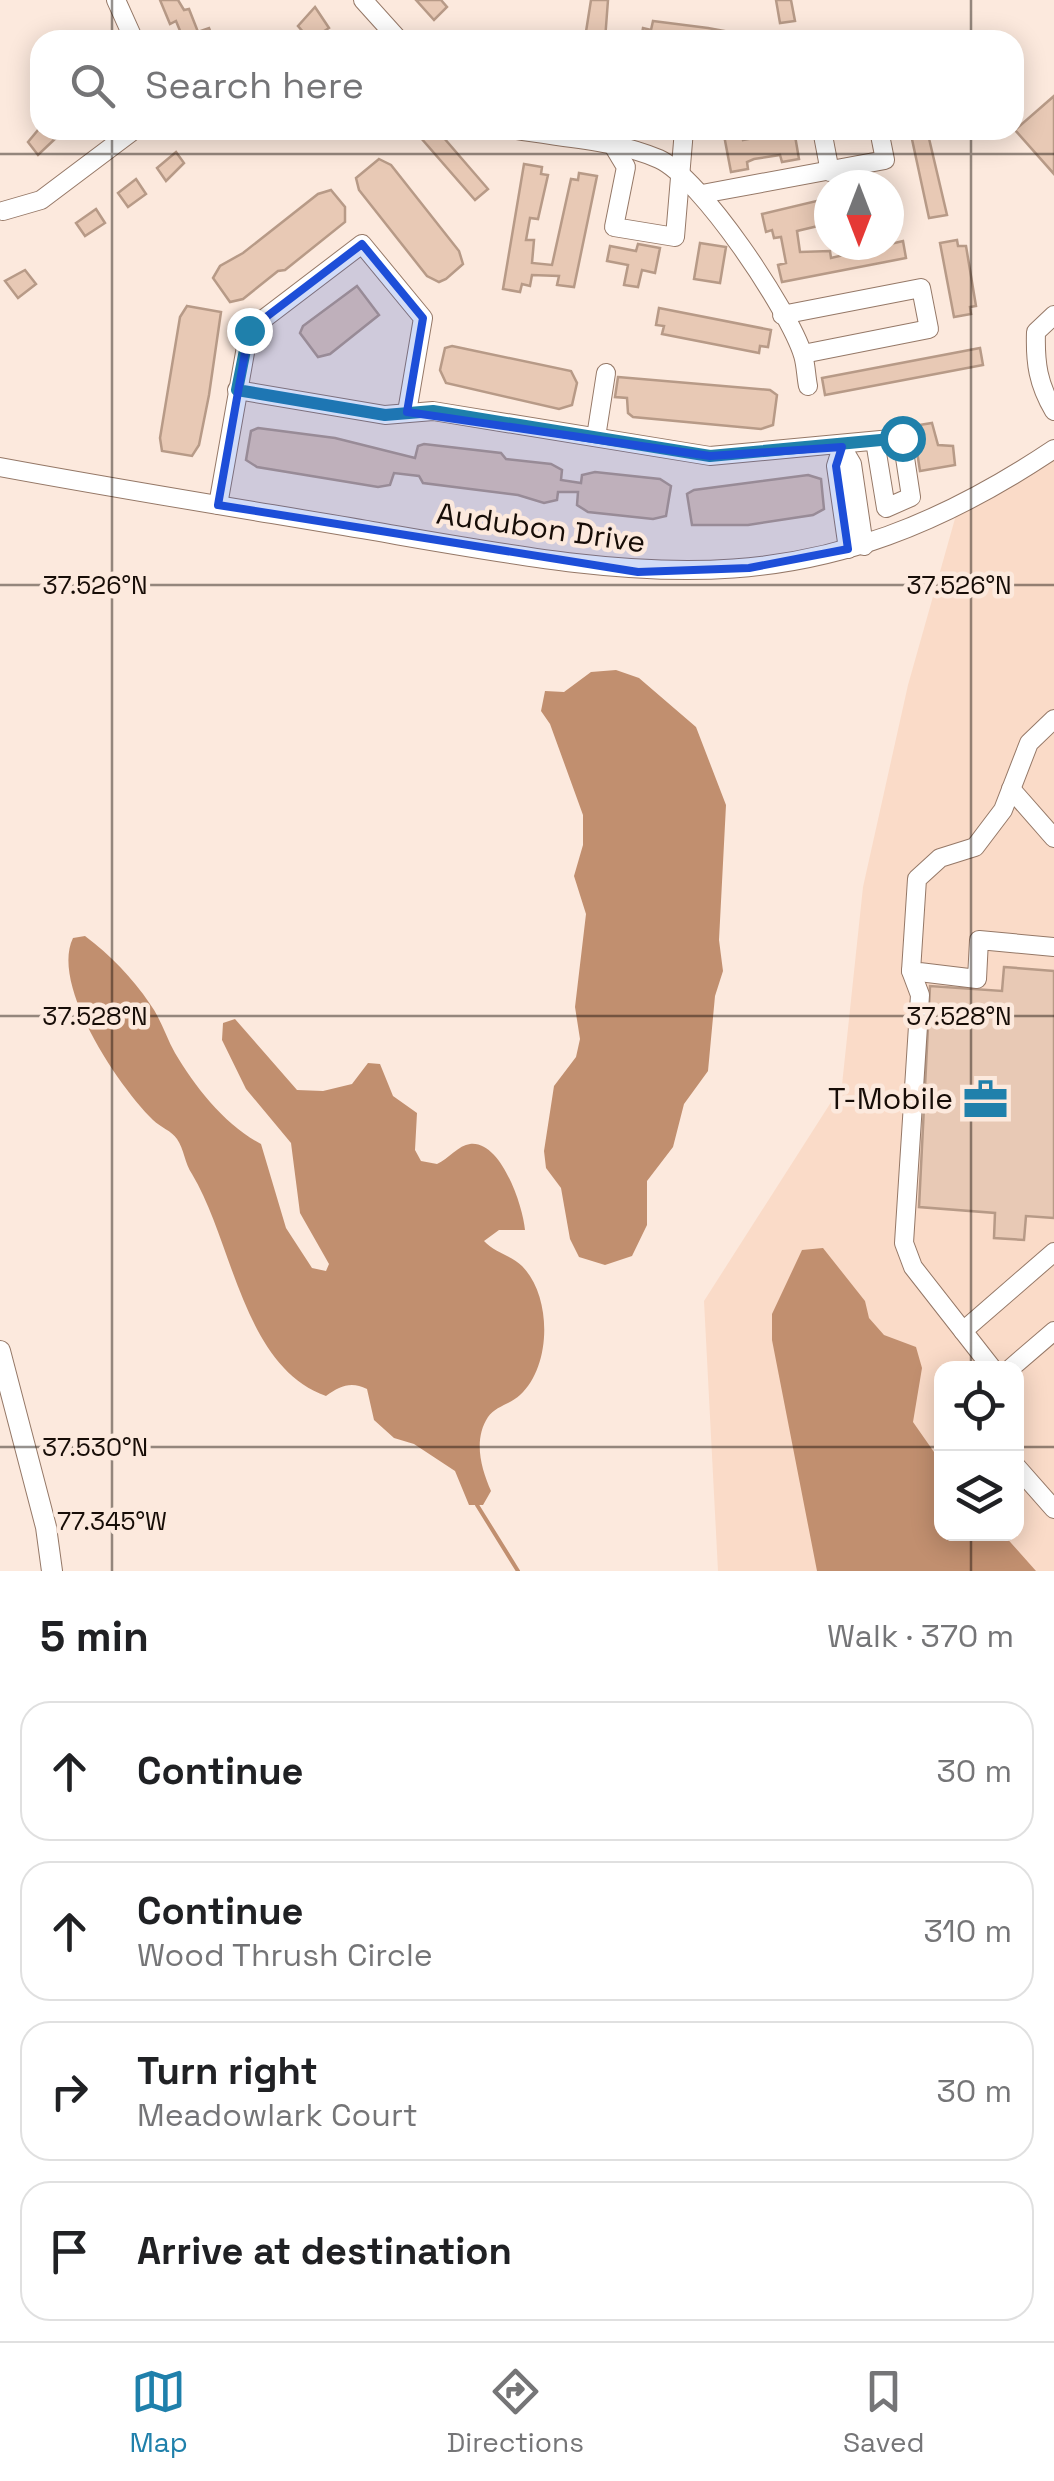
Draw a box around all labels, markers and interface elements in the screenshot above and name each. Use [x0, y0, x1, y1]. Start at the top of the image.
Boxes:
search box [30, 30, 1024, 140]
icon: search [65, 58, 120, 113]
text: Search here [145, 61, 364, 109]
north arrow [814, 170, 904, 260]
route end [227, 308, 273, 354]
route start [880, 416, 926, 462]
street label: Audubon Drive [434, 494, 648, 561]
text: 37.526°N [42, 569, 148, 601]
text: 37.526°N [906, 569, 1012, 601]
text: 37.528°N [42, 1000, 148, 1032]
text: 37.528°N [906, 1000, 1012, 1032]
office icon: T-Mobile [962, 1075, 1010, 1123]
place label: T-Mobile [828, 1079, 953, 1118]
map controls [934, 1361, 1024, 1541]
button: locate [934, 1361, 1024, 1451]
text: 37.530°N [42, 1431, 148, 1463]
button: layers [934, 1451, 1024, 1541]
text: 77.345°W [57, 1505, 167, 1537]
text: 5 min [40, 1610, 149, 1663]
text: Walk · 370 m [827, 1616, 1014, 1656]
icon: ahead [42, 1744, 97, 1799]
text: Continue [137, 1747, 303, 1795]
text: 30 m [936, 1751, 1012, 1791]
text: Continue [137, 1887, 303, 1935]
icon: ahead [42, 1904, 97, 1959]
text: 310 m [924, 1911, 1012, 1951]
text: Wood Thrush Circle [137, 1935, 433, 1975]
text: Turn right [137, 2047, 318, 2095]
icon: right [42, 2064, 97, 2119]
text: 30 m [936, 2071, 1012, 2111]
text: Meadowlark Court [137, 2095, 418, 2135]
icon: arrive [42, 2224, 97, 2279]
text: Arrive at destination [137, 2227, 512, 2275]
tab: Map [129, 2364, 188, 2460]
tab: Directions [447, 2364, 584, 2460]
tab: Saved [843, 2364, 925, 2460]

